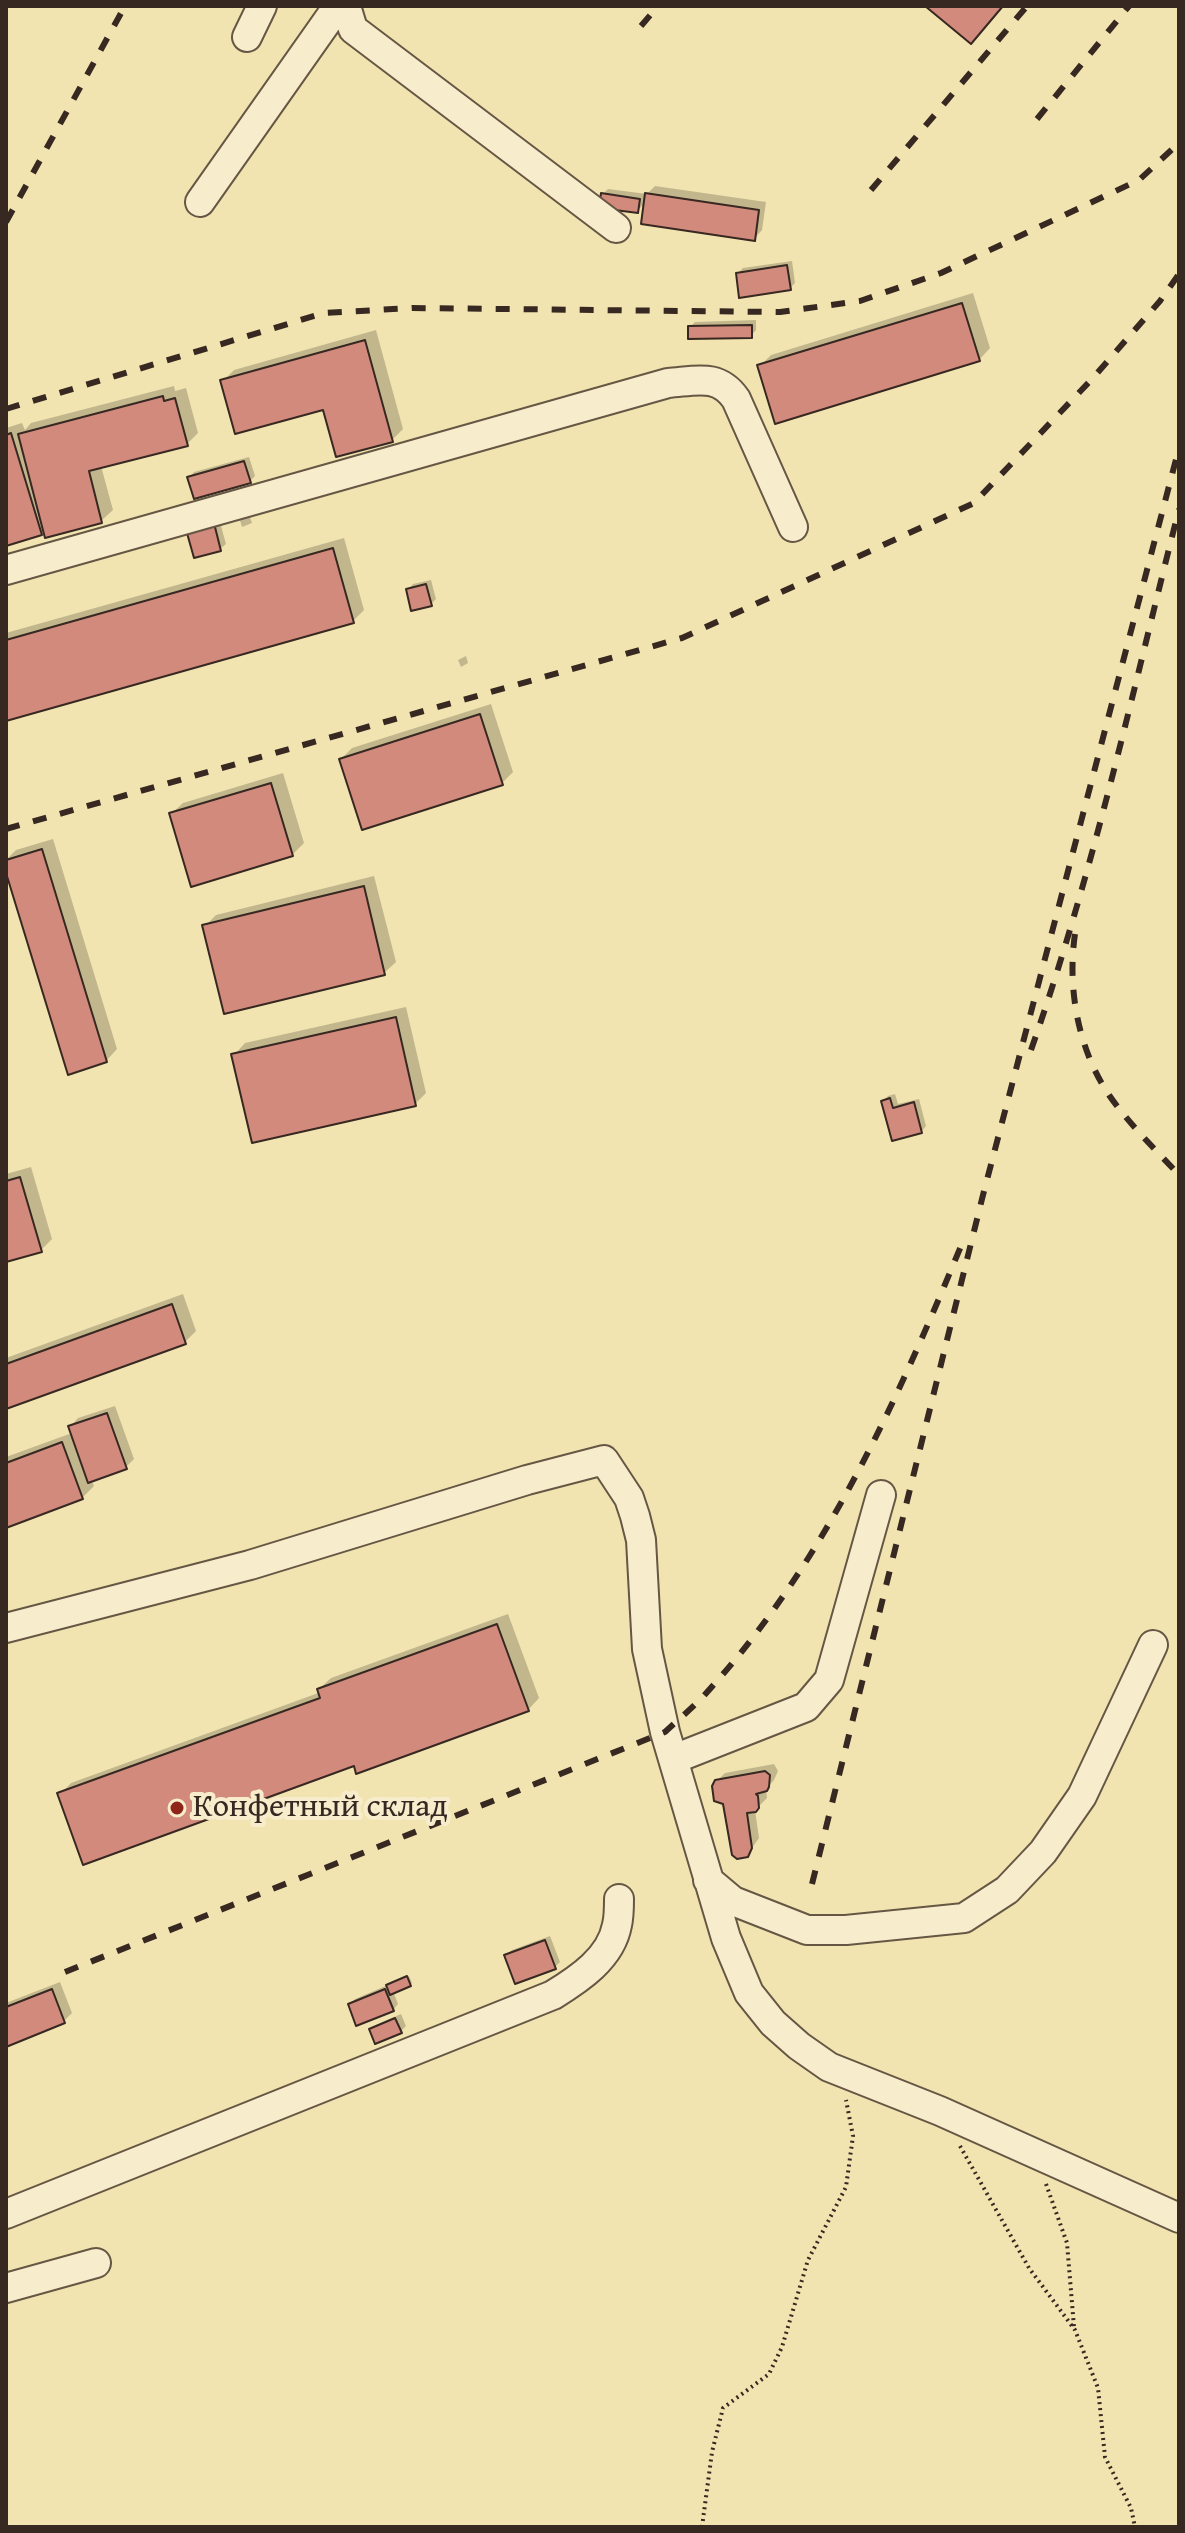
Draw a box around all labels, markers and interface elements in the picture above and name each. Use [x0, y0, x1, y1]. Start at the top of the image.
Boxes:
place label: Конфетный склад [193, 1789, 448, 1827]
marker: Конфетный склад [168, 1799, 186, 1817]

